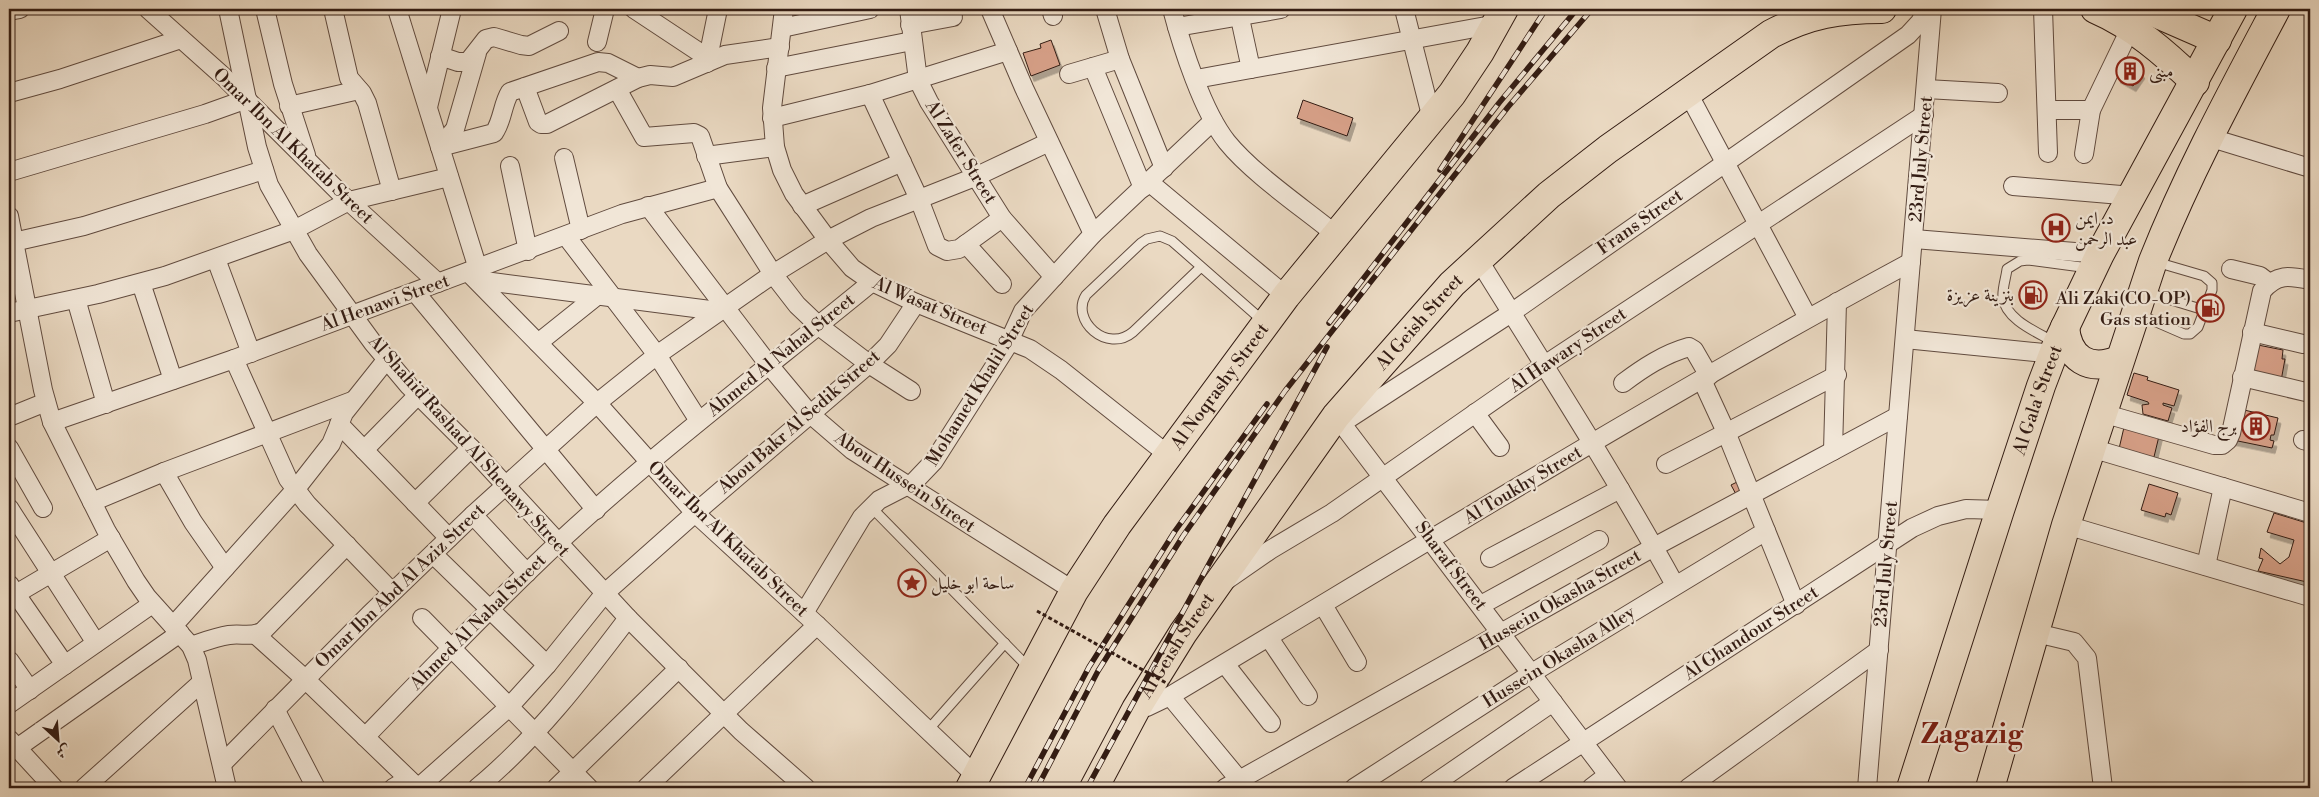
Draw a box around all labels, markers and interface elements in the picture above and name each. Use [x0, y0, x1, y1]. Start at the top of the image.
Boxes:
building icon: مبنى [2115, 56, 2145, 86]
place label: مبنى [2149, 60, 2174, 84]
street label: Omar Ibn Al Khatab Street [208, 63, 379, 229]
street label: 23rd July Street [1904, 94, 1938, 223]
street label: Al Zafer Street [919, 95, 1002, 209]
street label: Frans Street [1593, 184, 1688, 260]
place label: د. ايمن عبد الرحمن [2075, 207, 2137, 251]
hospital icon: د. ايمن عبد الرحمن [2041, 213, 2071, 243]
street label: Al Geish Street [1370, 268, 1468, 375]
street label: Al Henawi Street [316, 269, 453, 337]
street label: Al Wasat Street [869, 271, 991, 341]
fuel station icon: بنزينة عزيزة [2018, 280, 2048, 310]
place label: بنزينة عزيزة [1946, 284, 2014, 308]
place label: Ali Zaki(CO-OP) Gas station [2055, 287, 2191, 331]
street label: Ahmed Al Nahal Street [702, 288, 860, 422]
fuel station icon: Ali Zaki(CO-OP) Gas station [2195, 293, 2225, 323]
street label: Mohamed Khalil Street [921, 299, 1040, 470]
street label: Al Hawary Street [1504, 302, 1631, 398]
street label: Al Noqrashy Street [1164, 318, 1274, 455]
street label: Al Shahid Rashad Al Shenawy Street [362, 330, 575, 562]
street label: Al Gala' Street [2007, 341, 2067, 459]
street label: Abou Bakr Al Sedik Street [712, 345, 885, 500]
building icon: برج الفؤاد [2241, 411, 2271, 441]
place label: برج الفؤاد [2181, 415, 2237, 442]
street label: Abou Hussein Street [829, 426, 980, 538]
street label: Al Toukhy Street [1459, 440, 1587, 530]
street label: Omar Ibn Al Khatab Street [643, 456, 814, 622]
street label: Omar Ibn Abd Al Aziz Street [310, 498, 490, 673]
street label: 23rd July Street [1869, 499, 1903, 628]
street label: Sharaf Street [1410, 517, 1492, 616]
street label: Hussein Okasha Street [1475, 544, 1646, 656]
street label: Ahmed Al Nahal Street [404, 549, 551, 696]
place icon: ساحة ابو خليل [897, 568, 927, 598]
place label: ساحة ابو خليل [931, 572, 1014, 596]
street label: Al Ghandour Street [1678, 580, 1823, 686]
street label: Al Geish Street [1134, 588, 1220, 703]
street label: Hussein Okasha Alley [1479, 601, 1640, 713]
north arrow [32, 714, 82, 764]
district label: Zagazig [1921, 717, 2024, 752]
text: ش [53, 740, 73, 762]

